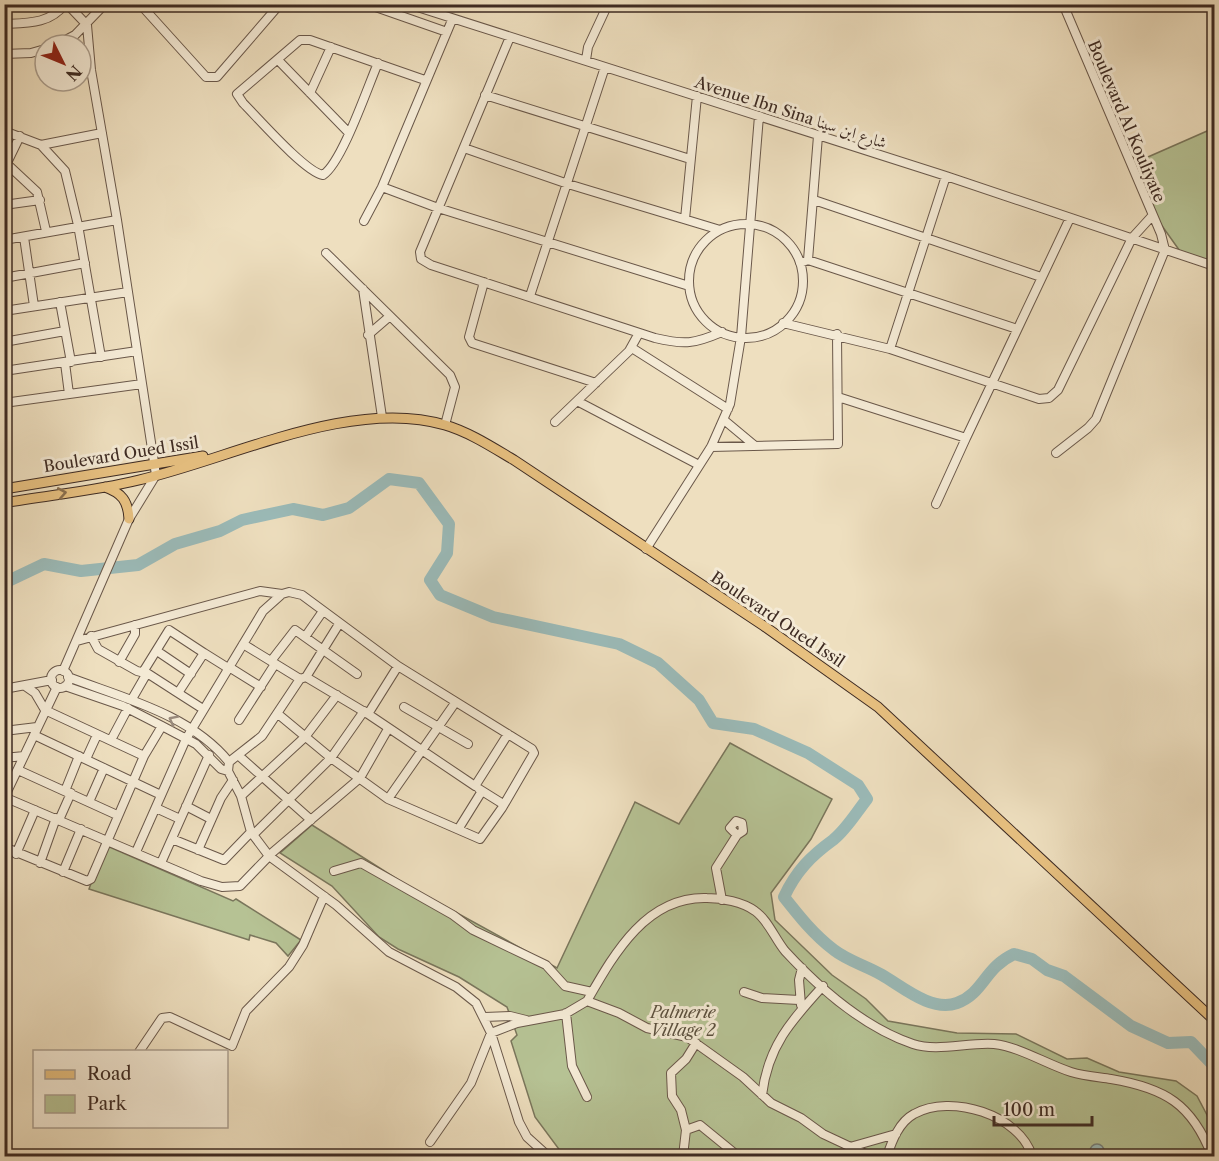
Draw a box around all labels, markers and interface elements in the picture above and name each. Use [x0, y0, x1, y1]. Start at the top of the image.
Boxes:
north arrow [33, 33, 93, 93]
street label: Boulevard Al Kouliyate [1084, 37, 1170, 205]
text: N [62, 61, 86, 85]
street label: Avenue Ibn Sina شارع ابن سينا [690, 71, 889, 156]
street label: Boulevard Oued Issil [42, 432, 200, 476]
one-way arrow [57, 487, 67, 500]
street label: Boulevard Oued Issil [707, 567, 849, 671]
one-way arrow [168, 716, 179, 727]
park label: Palmerie Village 2 [648, 1002, 717, 1040]
legend [33, 1050, 228, 1128]
text: Road [87, 1063, 132, 1085]
scale bar [994, 1089, 1092, 1127]
text: Park [87, 1093, 128, 1115]
text: 100 m [1003, 1099, 1055, 1121]

